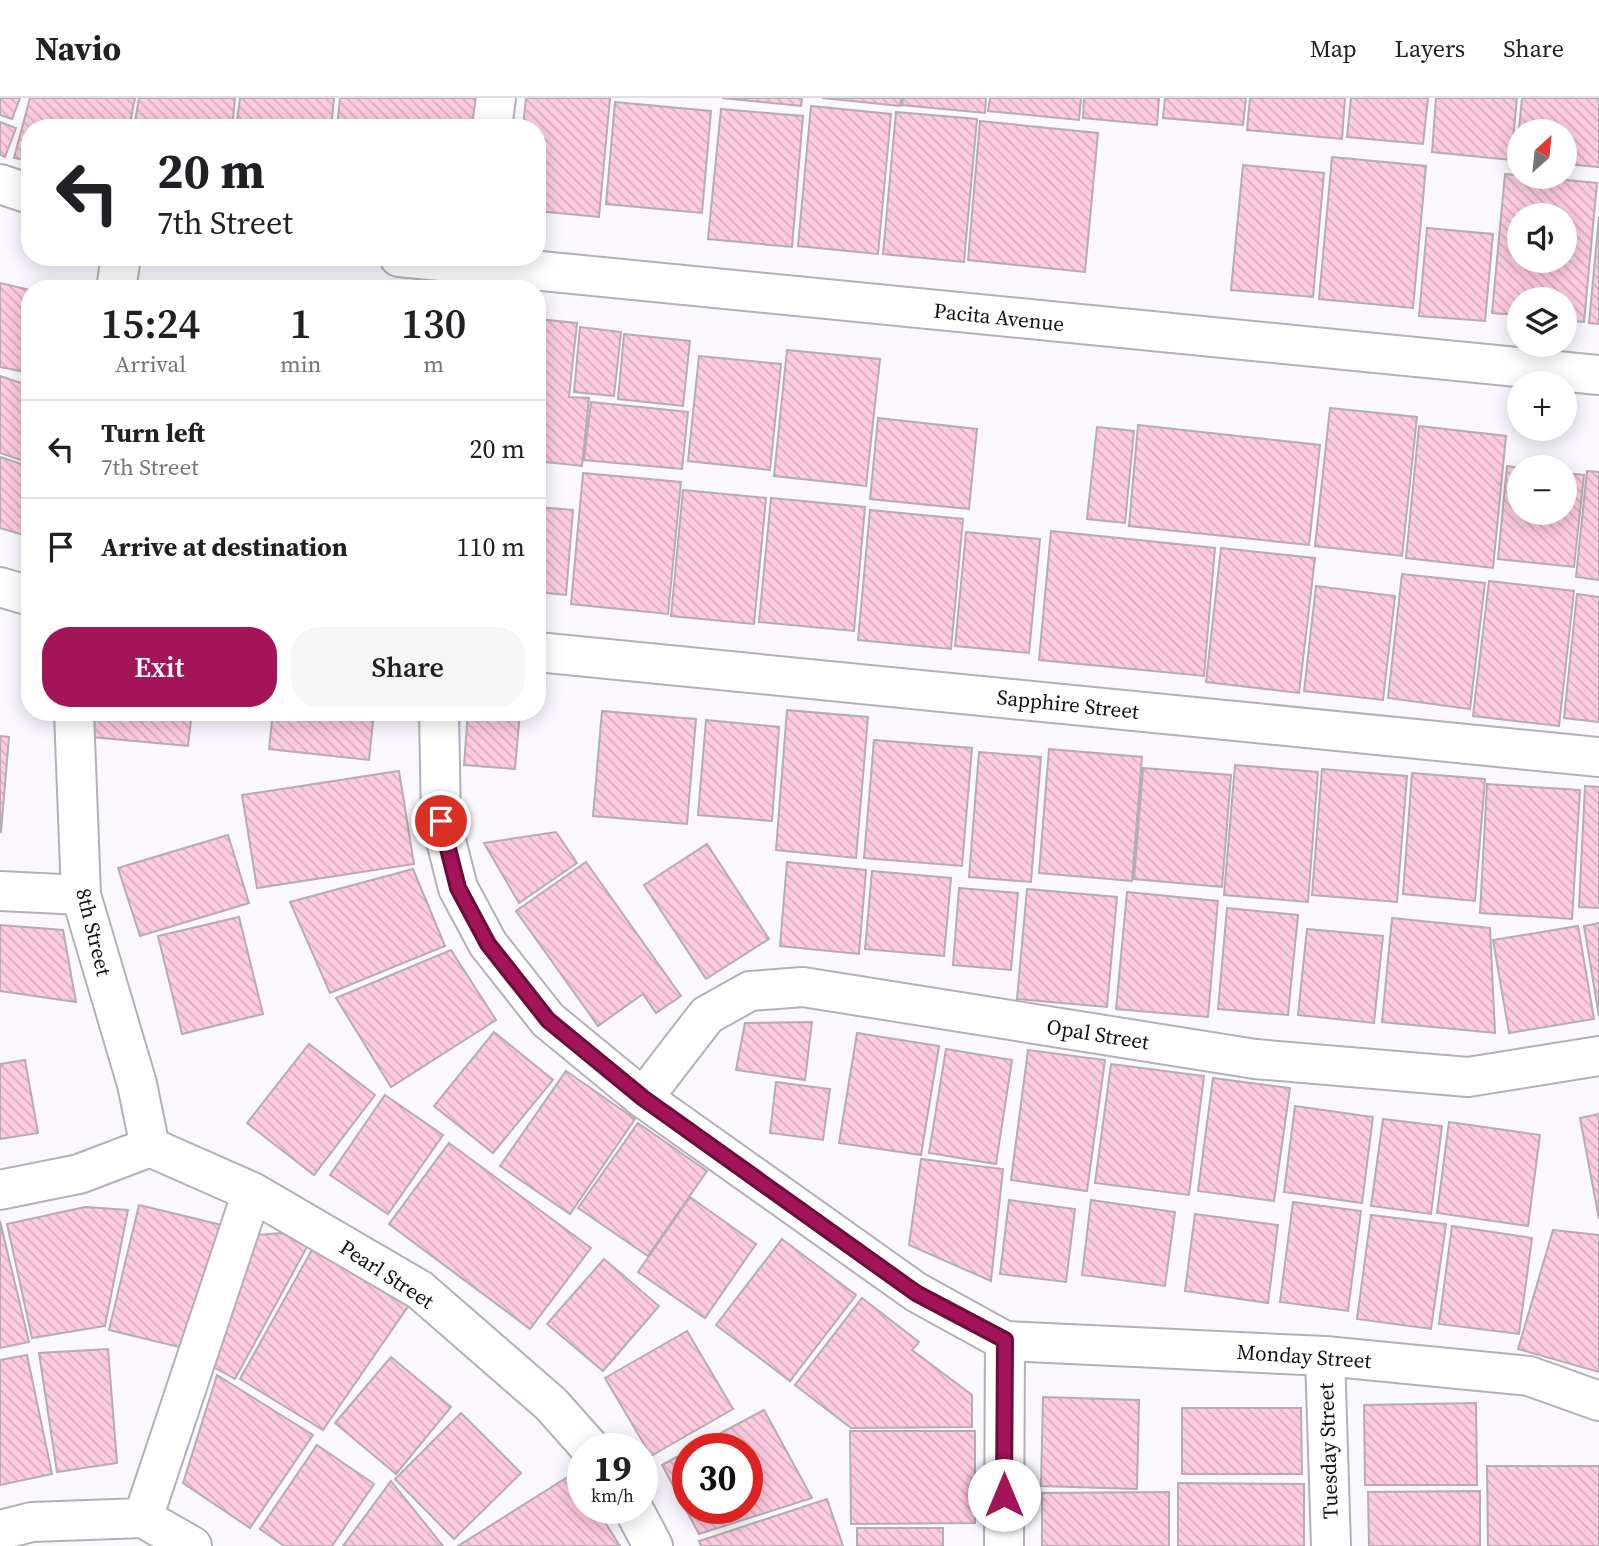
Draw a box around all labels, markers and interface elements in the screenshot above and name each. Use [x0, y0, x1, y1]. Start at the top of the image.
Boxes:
text: Navio [35, 26, 121, 71]
text: Map [1310, 32, 1357, 65]
text: Layers [1395, 32, 1465, 65]
text: Share [1503, 32, 1564, 65]
north arrow [1507, 119, 1577, 189]
map controls [1507, 119, 1577, 525]
text: 20 m [157, 137, 265, 204]
icon: left [42, 147, 133, 238]
text: 7th Street [157, 201, 293, 245]
button: sound [1507, 203, 1577, 273]
button: layers [1507, 287, 1577, 357]
text: 15:24 [100, 294, 200, 352]
text: 1 [290, 294, 312, 352]
text: 130 [401, 294, 466, 352]
street label: Pacita Avenue [932, 296, 1066, 338]
text: Arrival [115, 348, 186, 380]
text: min [280, 348, 321, 380]
text: m [423, 348, 444, 380]
button: + [1507, 371, 1577, 441]
text: Turn left [101, 415, 205, 451]
icon: left [42, 430, 80, 468]
text: 20 m [470, 431, 525, 467]
text: 7th Street [101, 451, 199, 483]
button: − [1507, 455, 1577, 525]
icon: arrive [42, 528, 80, 566]
text: Arrive at destination [101, 529, 348, 565]
text: 110 m [457, 529, 525, 565]
button: Exit [42, 627, 277, 707]
button: Share [291, 627, 525, 707]
street label: Sapphire Street [996, 682, 1141, 726]
pin [411, 791, 471, 851]
icon: arrive [422, 802, 460, 840]
street label: 8th Street [69, 885, 119, 979]
street label: Opal Street [1045, 1012, 1151, 1056]
street label: Pearl Street [334, 1233, 440, 1315]
street label: Monday Street [1236, 1337, 1372, 1375]
street label: Tuesday Street [1311, 1382, 1345, 1520]
speed limit sign: 30 [672, 1433, 763, 1524]
text: 19 [594, 1445, 631, 1493]
position arrow [967, 1458, 1041, 1532]
text: km/h [591, 1483, 634, 1508]

